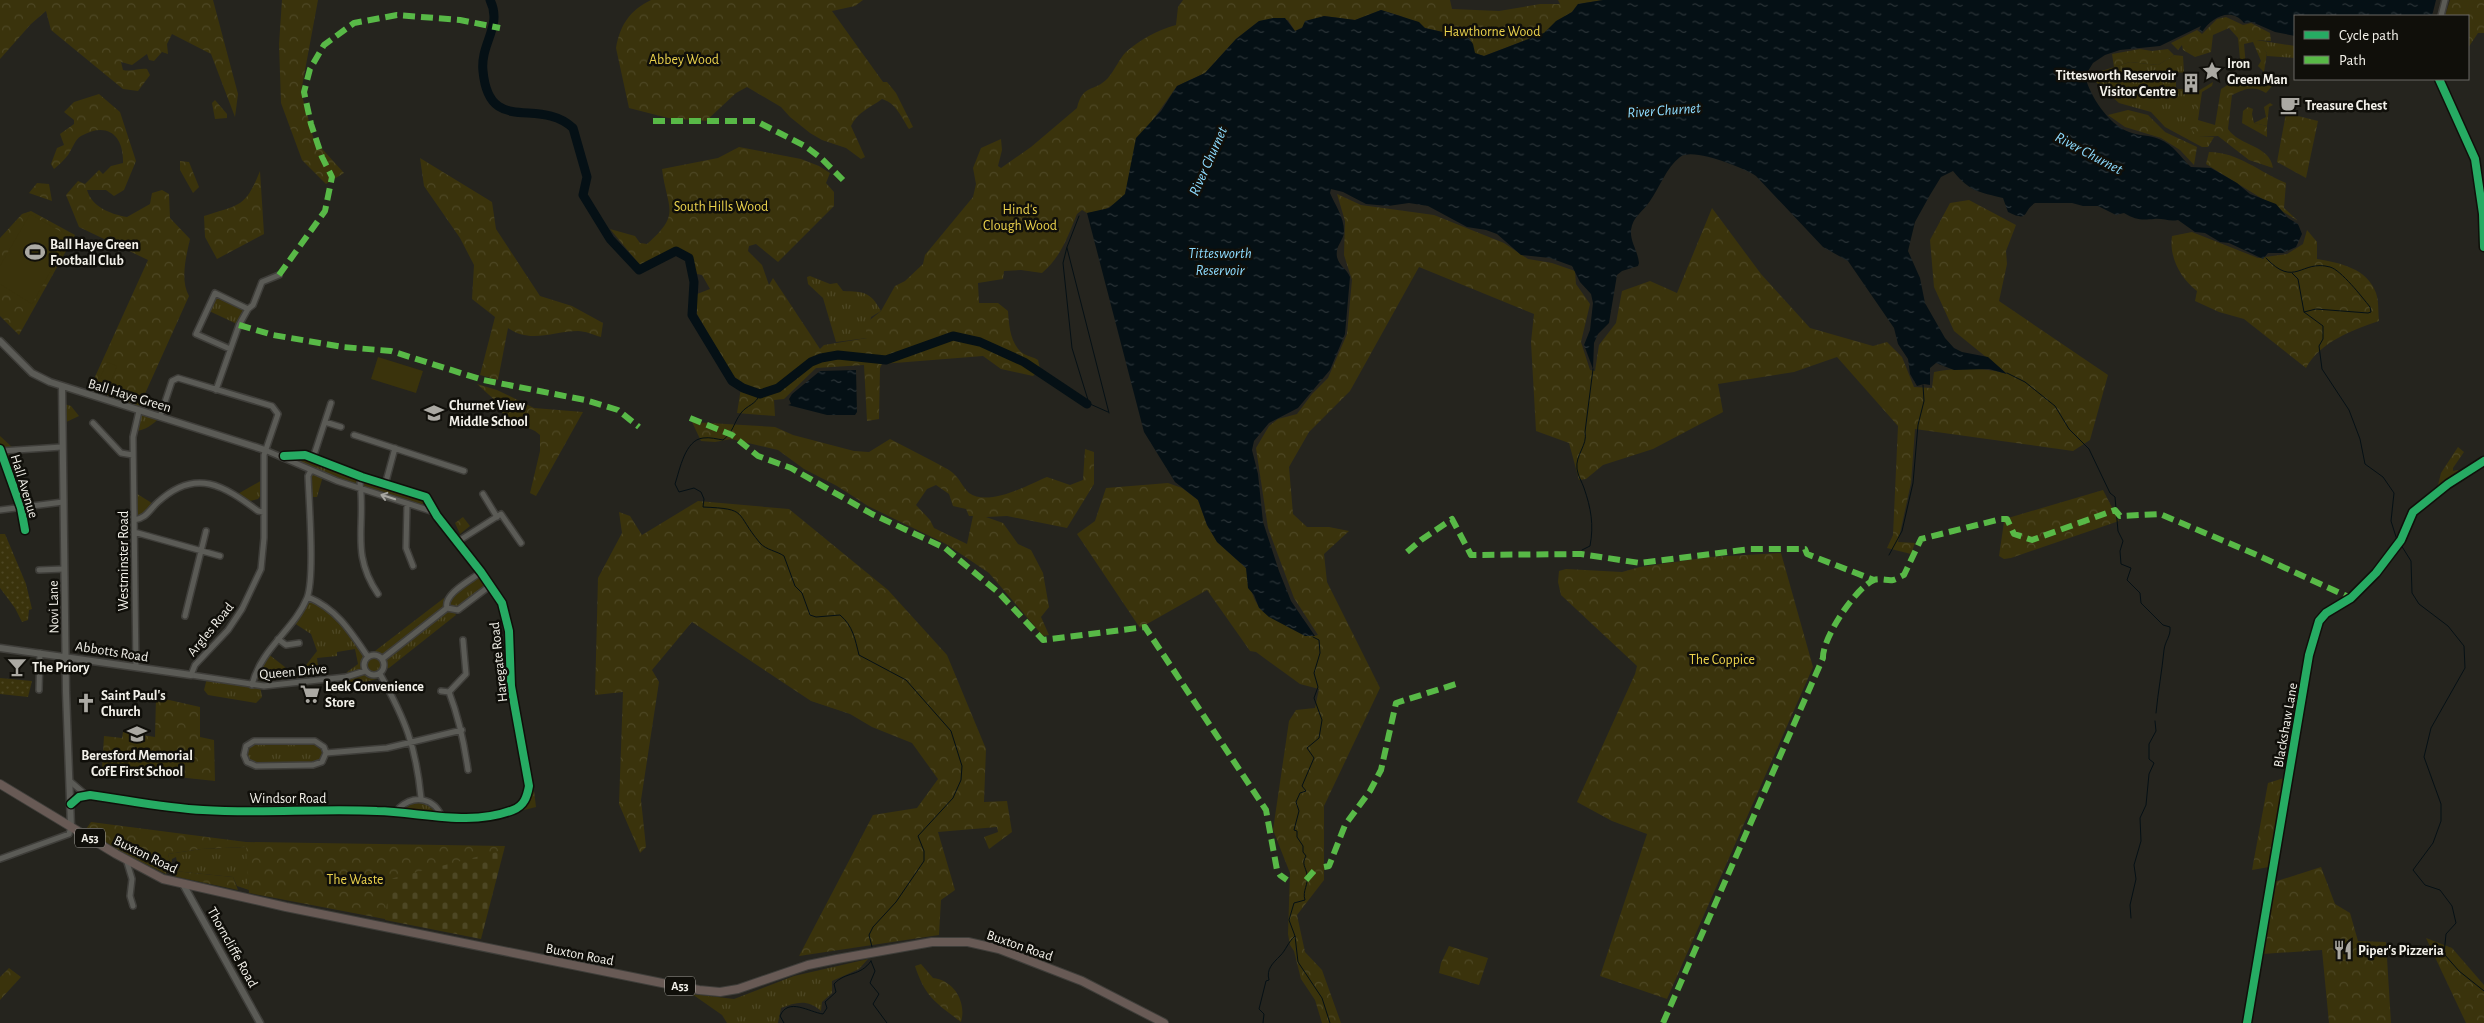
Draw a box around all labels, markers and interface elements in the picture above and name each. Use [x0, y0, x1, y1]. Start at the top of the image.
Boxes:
legend [2294, 15, 2469, 80]
park label: Hawthorne Wood [1444, 25, 1540, 39]
text: Cycle path [2339, 28, 2399, 43]
park label: Abbey Wood [649, 53, 719, 67]
text: Path [2339, 53, 2366, 68]
place label: Iron Green Man [2227, 57, 2288, 87]
place icon: Iron Green Man [2201, 60, 2223, 82]
place label: Tittesworth Reservoir Visitor Centre [2055, 69, 2176, 99]
building icon: Tittesworth Reservoir Visitor Centre [2180, 72, 2202, 94]
cafe icon: Treasure Chest [2279, 94, 2301, 116]
place label: Treasure Chest [2305, 99, 2387, 113]
water label: River Churnet [1627, 100, 1701, 121]
water label: River Churnet [1187, 124, 1230, 198]
water label: River Churnet [2053, 129, 2125, 177]
park label: South Hills Wood [674, 200, 768, 214]
park label: Hind's Clough Wood [983, 203, 1057, 233]
place label: Ball Haye Green Football Club [50, 238, 139, 268]
sports icon: Ball Haye Green Football Club [24, 241, 46, 263]
water label: Tittesworth Reservoir [1188, 246, 1252, 278]
street label: Ball Haye Green [86, 377, 173, 415]
place label: Churnet View Middle School [449, 399, 528, 429]
school or university icon: Churnet View Middle School [423, 402, 445, 424]
street label: Hall Avenue [8, 453, 40, 520]
one-way arrow [381, 492, 397, 502]
street label: Westminster Road [117, 511, 131, 611]
street label: Novi Lane [47, 580, 61, 634]
street label: Argles Road [185, 600, 237, 659]
street label: Haregate Road [488, 621, 510, 703]
street label: Abbotts Road [74, 639, 149, 665]
park label: The Coppice [1689, 653, 1755, 667]
bar icon: The Priory [6, 656, 28, 678]
place label: The Priory [32, 661, 90, 675]
street label: Queen Drive [259, 662, 327, 682]
place label: Leek Convenience Store [325, 680, 424, 710]
street label: Blackshaw Lane [2272, 682, 2300, 769]
supermarket icon: Leek Convenience Store [299, 683, 321, 705]
place label: Saint Paul's Church [101, 689, 166, 719]
church icon: Saint Paul's Church [75, 692, 97, 714]
school or university icon: Beresford Memorial CofE First School [126, 723, 148, 745]
place label: Beresford Memorial CofE First School [81, 749, 193, 779]
street label: Windsor Road [250, 792, 326, 806]
road number: A53 [75, 828, 105, 848]
street label: Buxton Road [111, 833, 180, 876]
park label: The Waste [327, 873, 383, 887]
street label: Thorncliffe Road [204, 905, 260, 990]
street label: Buxton Road [985, 928, 1055, 964]
restaurant icon: Piper's Pizzeria [2332, 939, 2354, 961]
street label: Buxton Road [545, 942, 615, 968]
place label: Piper's Pizzeria [2358, 944, 2444, 958]
road number: A53 [665, 976, 695, 996]

